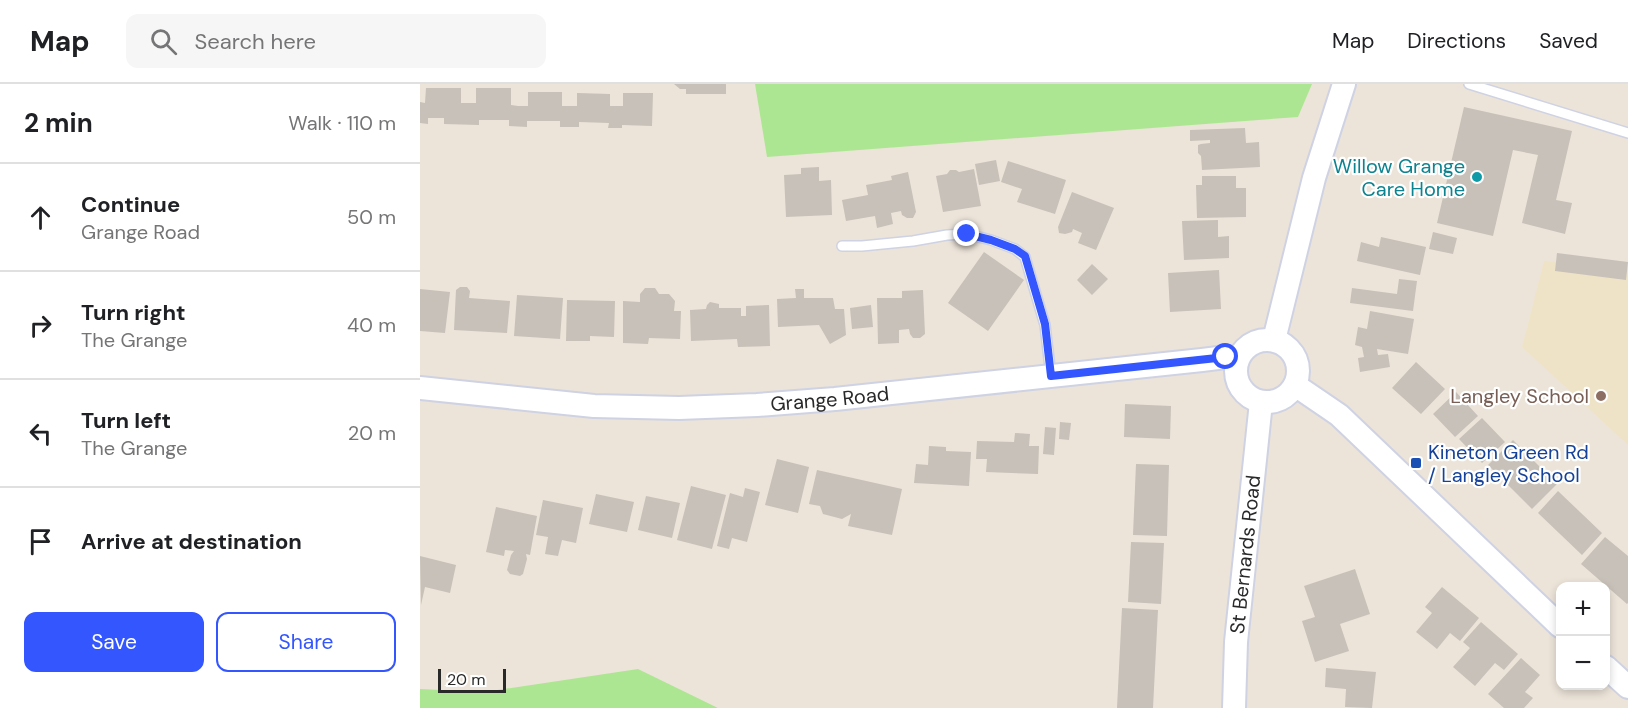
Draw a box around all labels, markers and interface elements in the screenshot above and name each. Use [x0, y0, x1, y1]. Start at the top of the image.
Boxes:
search box [126, 14, 546, 68]
text: Map [30, 23, 90, 60]
icon: search [147, 25, 180, 58]
text: Search here [195, 27, 316, 56]
text: Map [1332, 27, 1374, 55]
text: Directions [1407, 27, 1506, 55]
text: Saved [1539, 27, 1598, 55]
text: 2 min [24, 106, 93, 140]
text: Walk · 110 m [288, 110, 396, 136]
place label: Willow Grange Care Home [1333, 153, 1465, 202]
marker: Willow Grange Care Home [1470, 170, 1484, 184]
text: Continue [81, 190, 180, 219]
icon: ahead [24, 201, 57, 234]
text: 50 m [347, 204, 396, 230]
text: Grange Road [81, 219, 200, 245]
route end [953, 220, 979, 246]
text: Turn right [81, 298, 186, 327]
icon: right [24, 309, 57, 342]
text: 40 m [347, 312, 396, 338]
text: The Grange [81, 327, 187, 353]
route start [1212, 343, 1238, 369]
street label: Grange Road [769, 380, 890, 417]
place label: Langley School [1450, 383, 1589, 409]
marker: Langley School [1594, 389, 1608, 403]
text: Turn left [81, 406, 171, 435]
icon: left [24, 417, 57, 450]
text: 20 m [348, 420, 396, 446]
text: The Grange [81, 435, 187, 461]
place label: Kineton Green Rd / Langley School [1428, 439, 1589, 488]
marker: Kineton Green Rd / Langley School [1409, 456, 1423, 470]
street label: St Bernards Road [1224, 474, 1266, 635]
icon: arrive [24, 525, 57, 558]
text: Arrive at destination [81, 527, 302, 556]
map controls [1556, 582, 1610, 690]
button: + [1556, 582, 1610, 636]
button: Save [24, 612, 204, 672]
button: Share [216, 612, 396, 672]
button: − [1556, 636, 1610, 690]
scale bar [438, 666, 506, 694]
text: 20 m [447, 669, 486, 690]

